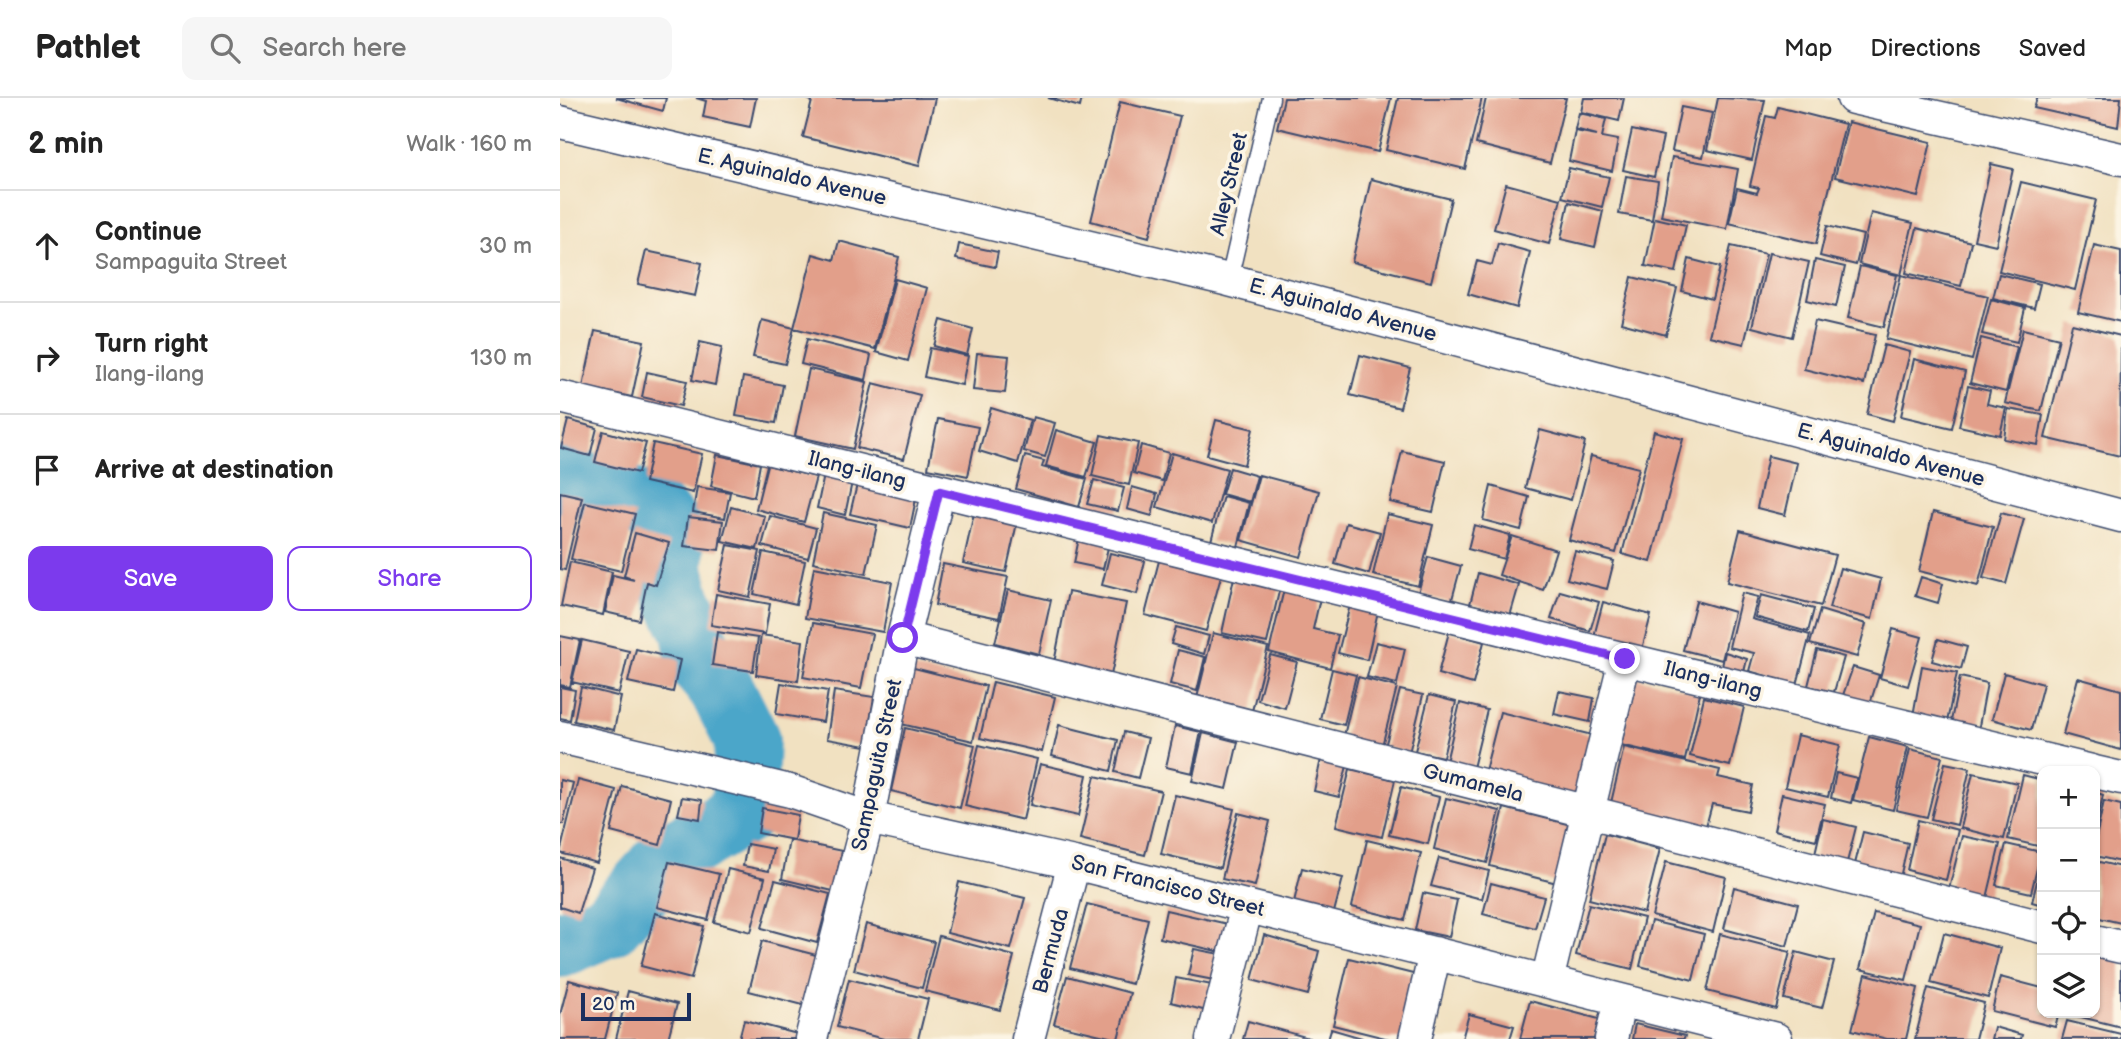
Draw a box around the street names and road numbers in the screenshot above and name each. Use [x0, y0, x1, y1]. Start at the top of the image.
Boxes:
street label: Alley Street [1205, 129, 1253, 238]
street label: E. Aguinaldo Avenue [695, 143, 889, 211]
street label: E. Aguinaldo Avenue [1246, 273, 1440, 347]
street label: E. Aguinaldo Avenue [1794, 418, 1988, 492]
street label: Ilang-ilang [806, 446, 908, 494]
street label: Ilang-ilang [1662, 656, 1764, 704]
street label: Sampaguita Street [847, 676, 908, 853]
street label: Gumamela [1420, 758, 1526, 808]
street label: San Francisco Street [1069, 850, 1268, 922]
street label: Bermuda [1028, 906, 1074, 996]

